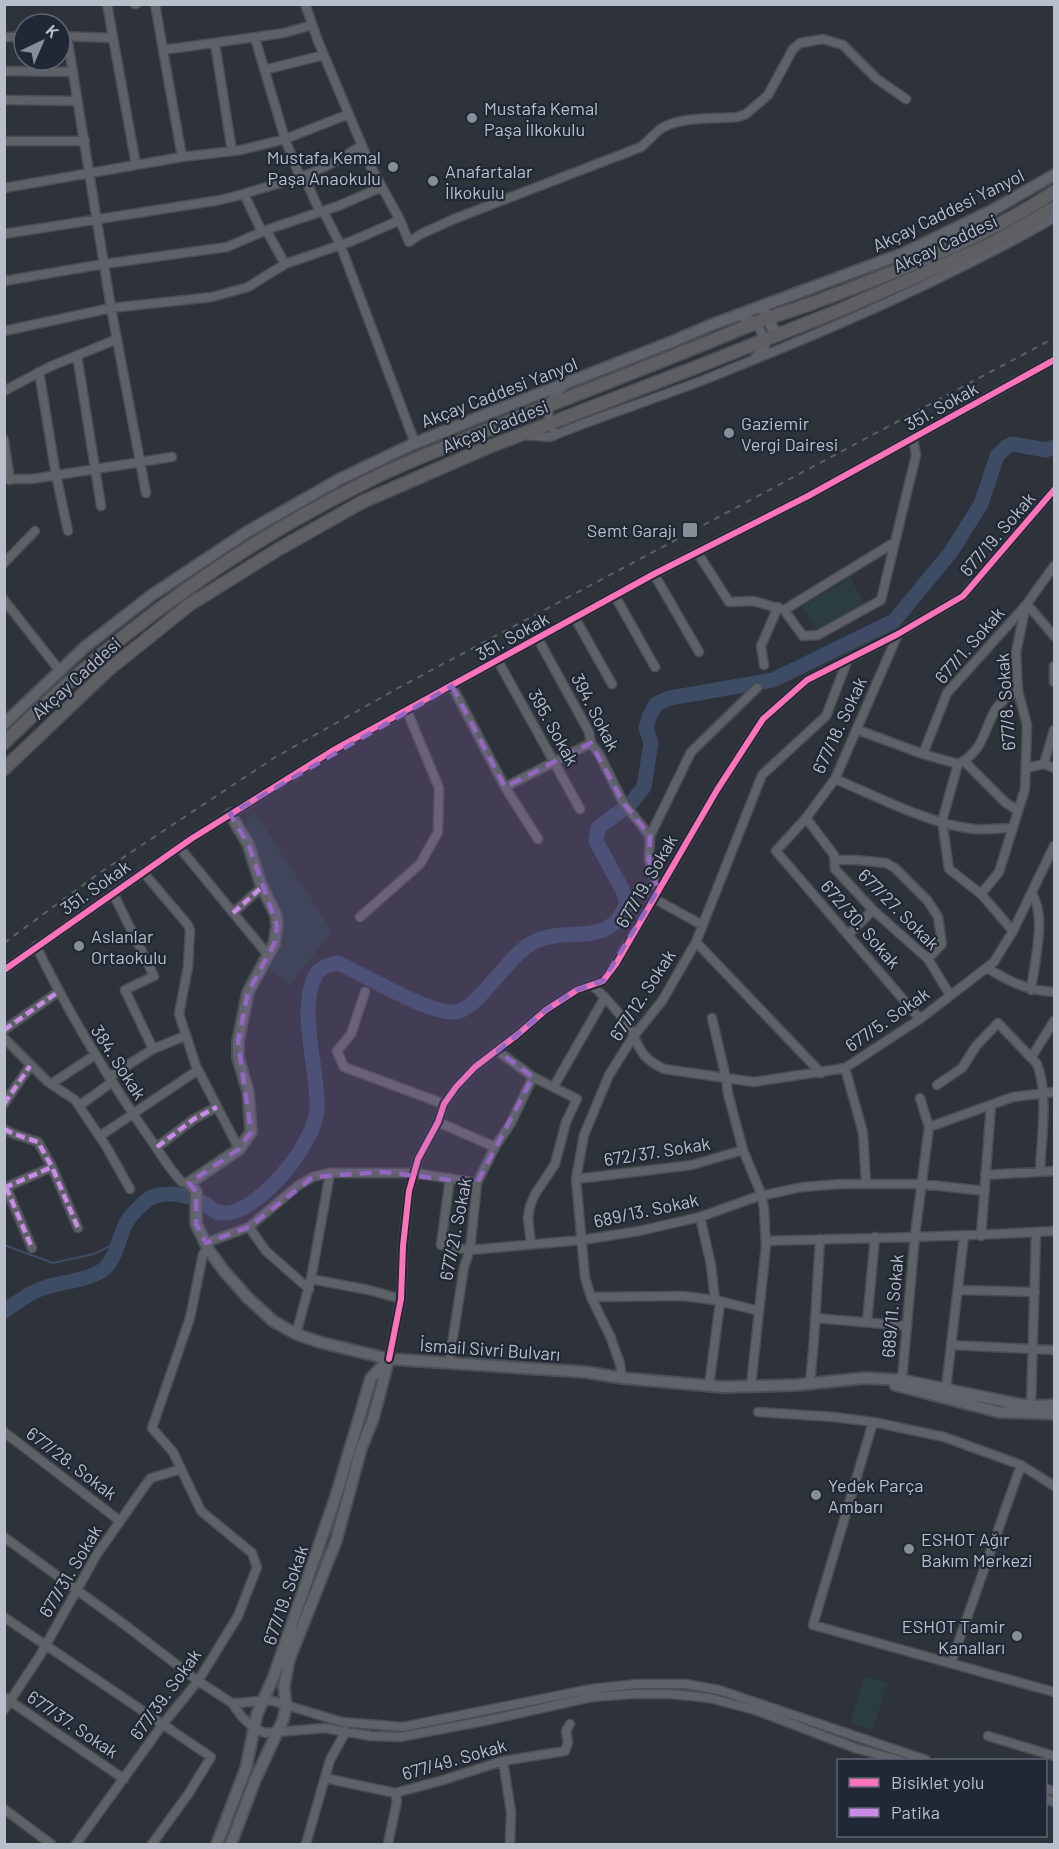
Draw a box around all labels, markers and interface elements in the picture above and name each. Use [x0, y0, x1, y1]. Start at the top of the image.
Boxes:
north arrow [12, 12, 72, 72]
text: K [43, 21, 63, 41]
place label: Mustafa Kemal Paşa İlkokulu [484, 97, 598, 140]
marker: Mustafa Kemal Paşa İlkokulu [465, 111, 479, 125]
place label: Mustafa Kemal Paşa Anaokulu [267, 146, 381, 189]
marker: Mustafa Kemal Paşa Anaokulu [386, 160, 400, 174]
place label: Anafartalar İlkokulu [445, 160, 533, 203]
street label: Akçay Caddesi Yanyol [869, 164, 1027, 256]
marker: Anafartalar İlkokulu [426, 174, 440, 188]
street label: Akçay Caddesi [890, 209, 1000, 277]
street label: Akçay Caddesi Yanyol [418, 352, 580, 432]
street label: 351. Sokak [901, 377, 981, 435]
street label: Akçay Caddesi [439, 395, 551, 457]
place label: Gaziemir Vergi Dairesi [741, 412, 838, 455]
marker: Gaziemir Vergi Dairesi [722, 426, 736, 440]
street label: 677/19. Sokak [955, 487, 1039, 581]
place label: Semt Garajı [587, 519, 676, 541]
marker: Semt Garajı [681, 521, 699, 539]
street label: 677/1. Sokak [930, 602, 1008, 688]
street label: 351. Sokak [472, 607, 552, 665]
street label: Akçay Caddesi [27, 632, 125, 724]
street label: 677/8. Sokak [991, 652, 1019, 752]
street label: 394. Sokak [567, 669, 625, 755]
street label: 677/18. Sokak [807, 673, 871, 777]
street label: 395. Sokak [524, 685, 584, 769]
street label: 677/19. Sokak [610, 830, 682, 932]
street label: 351. Sokak [56, 855, 134, 919]
street label: 677/27. Sokak [854, 864, 944, 954]
street label: 672/30. Sokak [817, 875, 905, 973]
place label: Aslanlar Ortaokulu [91, 925, 167, 968]
marker: Aslanlar Ortaokulu [72, 939, 86, 953]
street label: 677/12. Sokak [604, 945, 680, 1045]
street label: 677/5. Sokak [841, 982, 933, 1056]
street label: 384. Sokak [87, 1021, 151, 1103]
street label: 672/37. Sokak [602, 1132, 712, 1170]
street label: 677/21. Sokak [434, 1176, 476, 1282]
street label: 689/13. Sokak [591, 1188, 701, 1232]
street label: 689/11. Sokak [877, 1253, 907, 1359]
street label: İsmail Sivri Bulvarı [419, 1333, 561, 1365]
street label: 677/28. Sokak [22, 1422, 122, 1504]
place label: Yedek Parça Ambarı [828, 1474, 924, 1517]
marker: Yedek Parça Ambarı [809, 1488, 823, 1502]
street label: 677/31. Sokak [34, 1521, 106, 1621]
place label: ESHOT Ağır Bakım Merkezi [921, 1528, 1033, 1571]
street label: 677/19. Sokak [258, 1542, 312, 1648]
marker: ESHOT Ağır Bakım Merkezi [902, 1542, 916, 1556]
place label: ESHOT Tamir Kanalları [902, 1615, 1005, 1658]
marker: ESHOT Tamir Kanalları [1010, 1629, 1024, 1643]
street label: 677/39. Sokak [125, 1644, 205, 1744]
street label: 677/37. Sokak [23, 1685, 123, 1763]
street label: 677/49. Sokak [399, 1734, 509, 1784]
legend [837, 1759, 1047, 1837]
text: Bisiklet yolu [891, 1771, 985, 1793]
text: Patika [891, 1801, 940, 1823]

